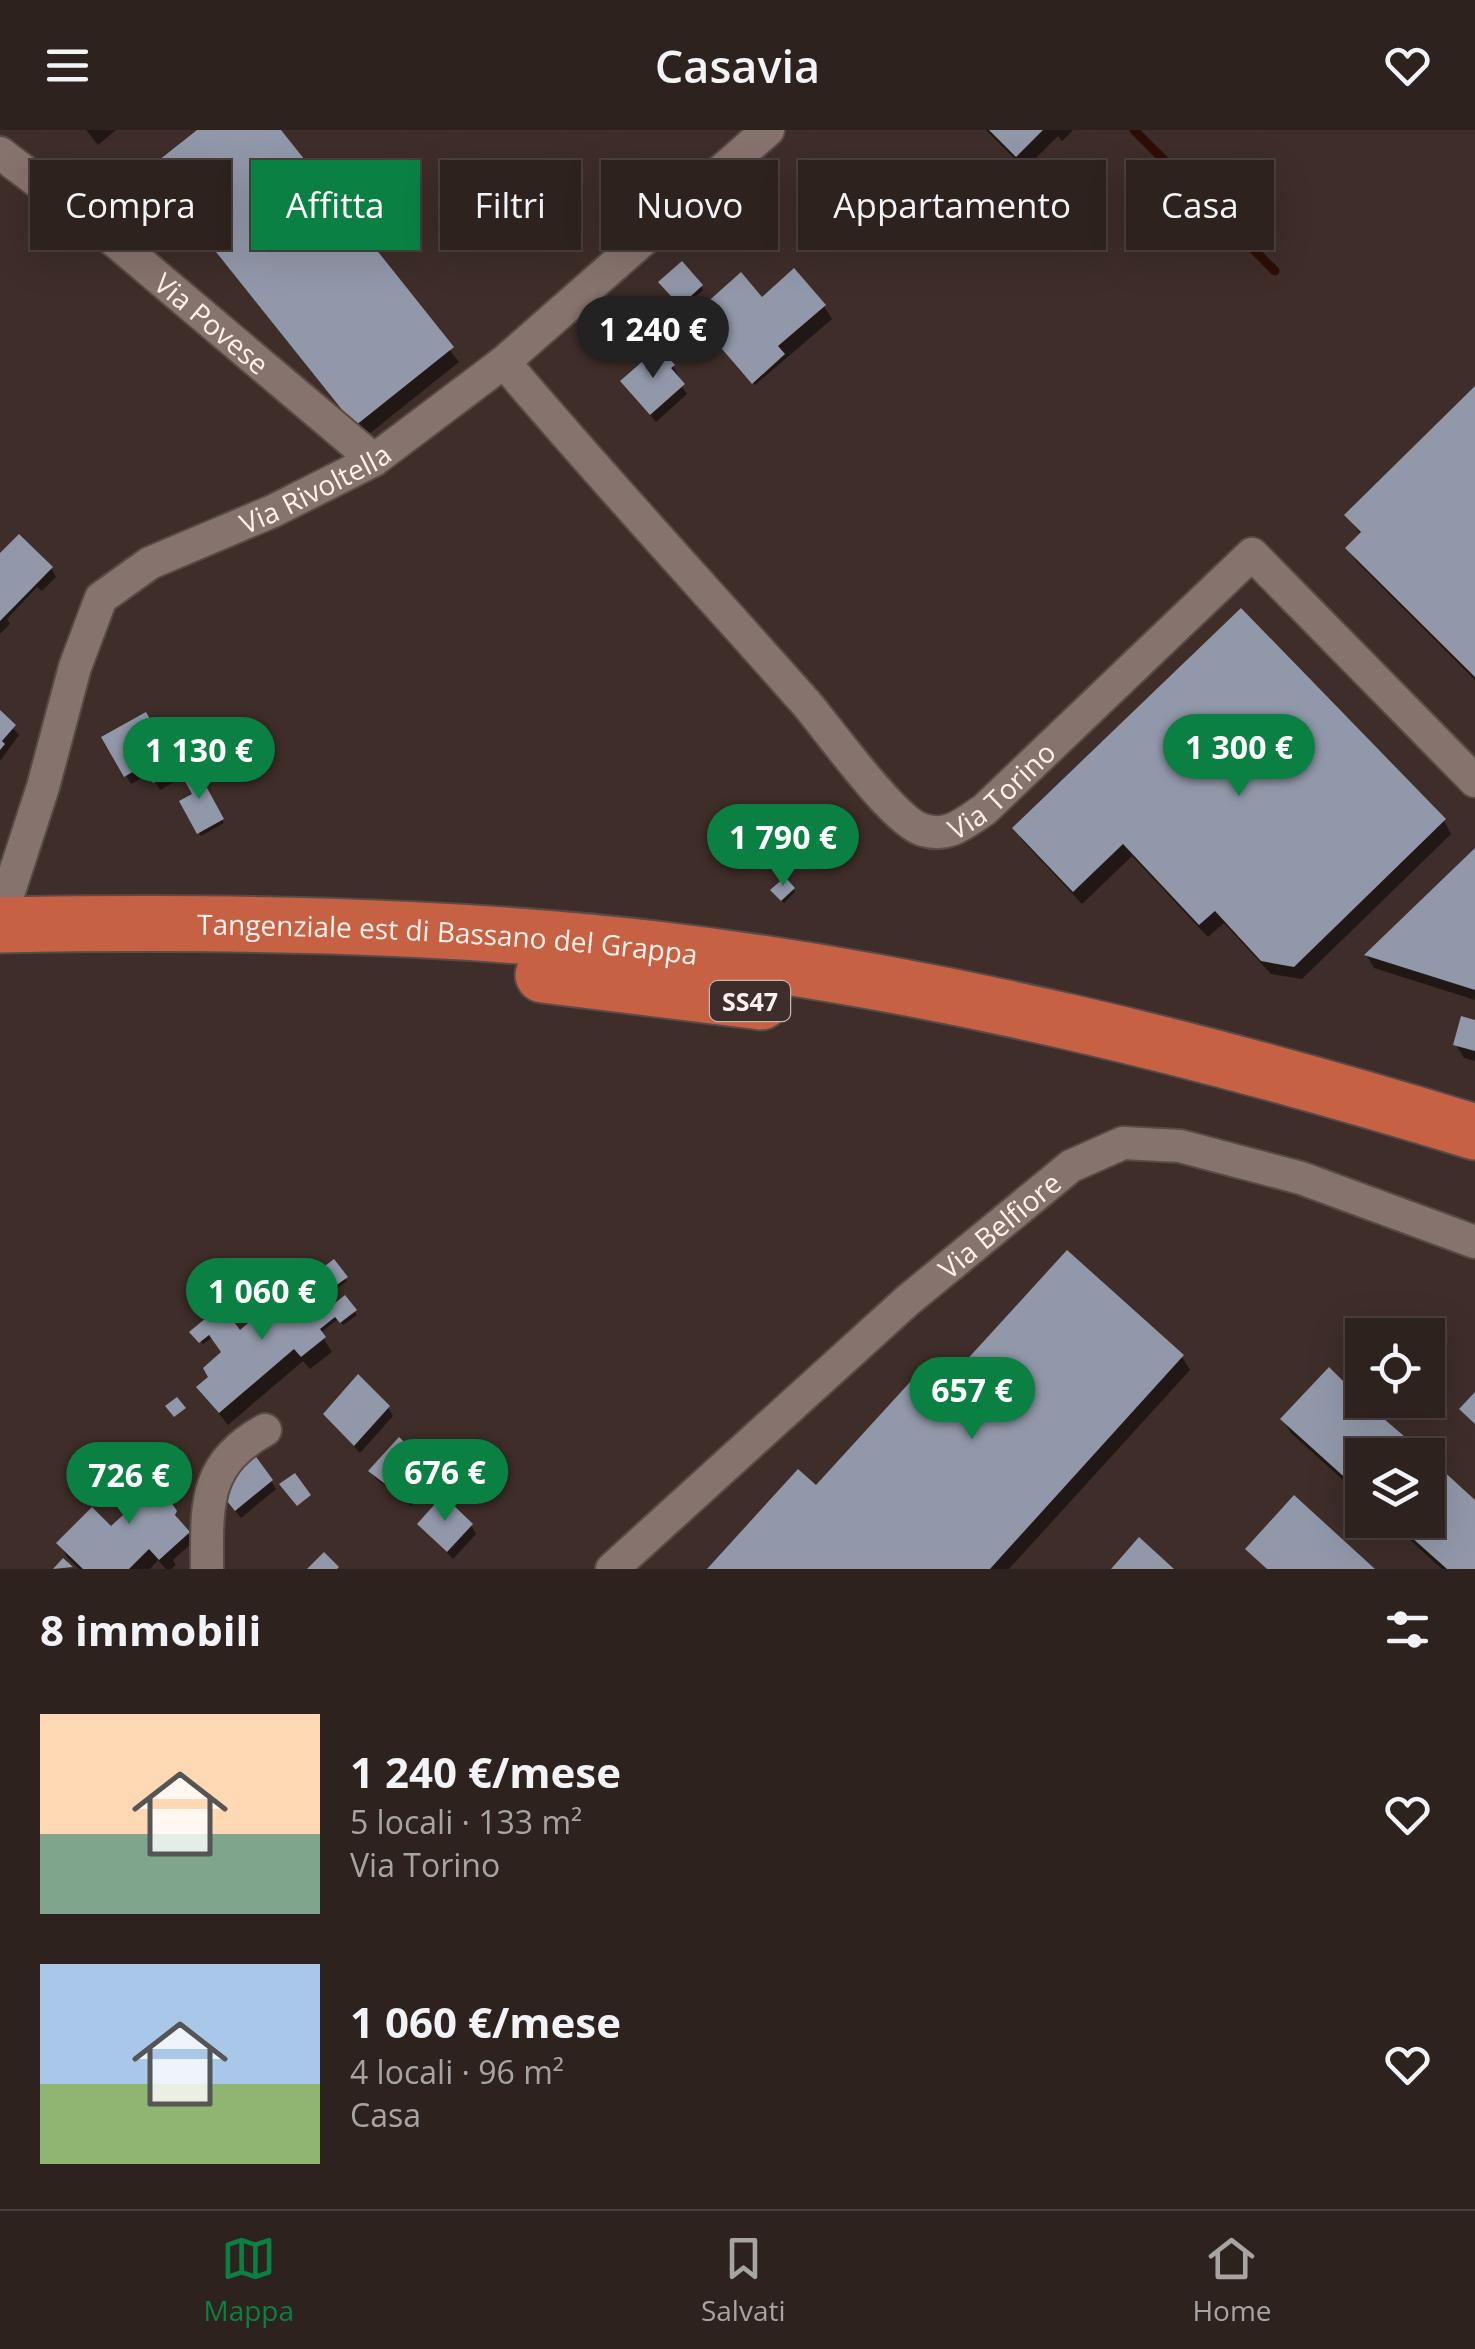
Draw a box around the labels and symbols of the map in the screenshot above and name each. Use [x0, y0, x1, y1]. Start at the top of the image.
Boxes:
street label: Via Povese [147, 264, 277, 383]
pin: 1 240 € [561, 296, 745, 381]
street label: Via Rivoltella [234, 435, 399, 542]
pin: 1 300 € [1147, 714, 1331, 799]
pin: 1 130 € [107, 717, 291, 802]
street label: Via Torino [941, 733, 1063, 848]
pin: 1 790 € [691, 804, 875, 889]
street label: Tangenziale est di Bassano del Grappa [197, 905, 700, 973]
road number: SS47 [710, 981, 790, 1021]
street label: Via Belfiore [930, 1163, 1068, 1287]
pin: 1 060 € [170, 1258, 354, 1343]
pin: 657 € [902, 1357, 1042, 1442]
pin: 676 € [375, 1439, 515, 1524]
pin: 726 € [59, 1442, 199, 1527]

